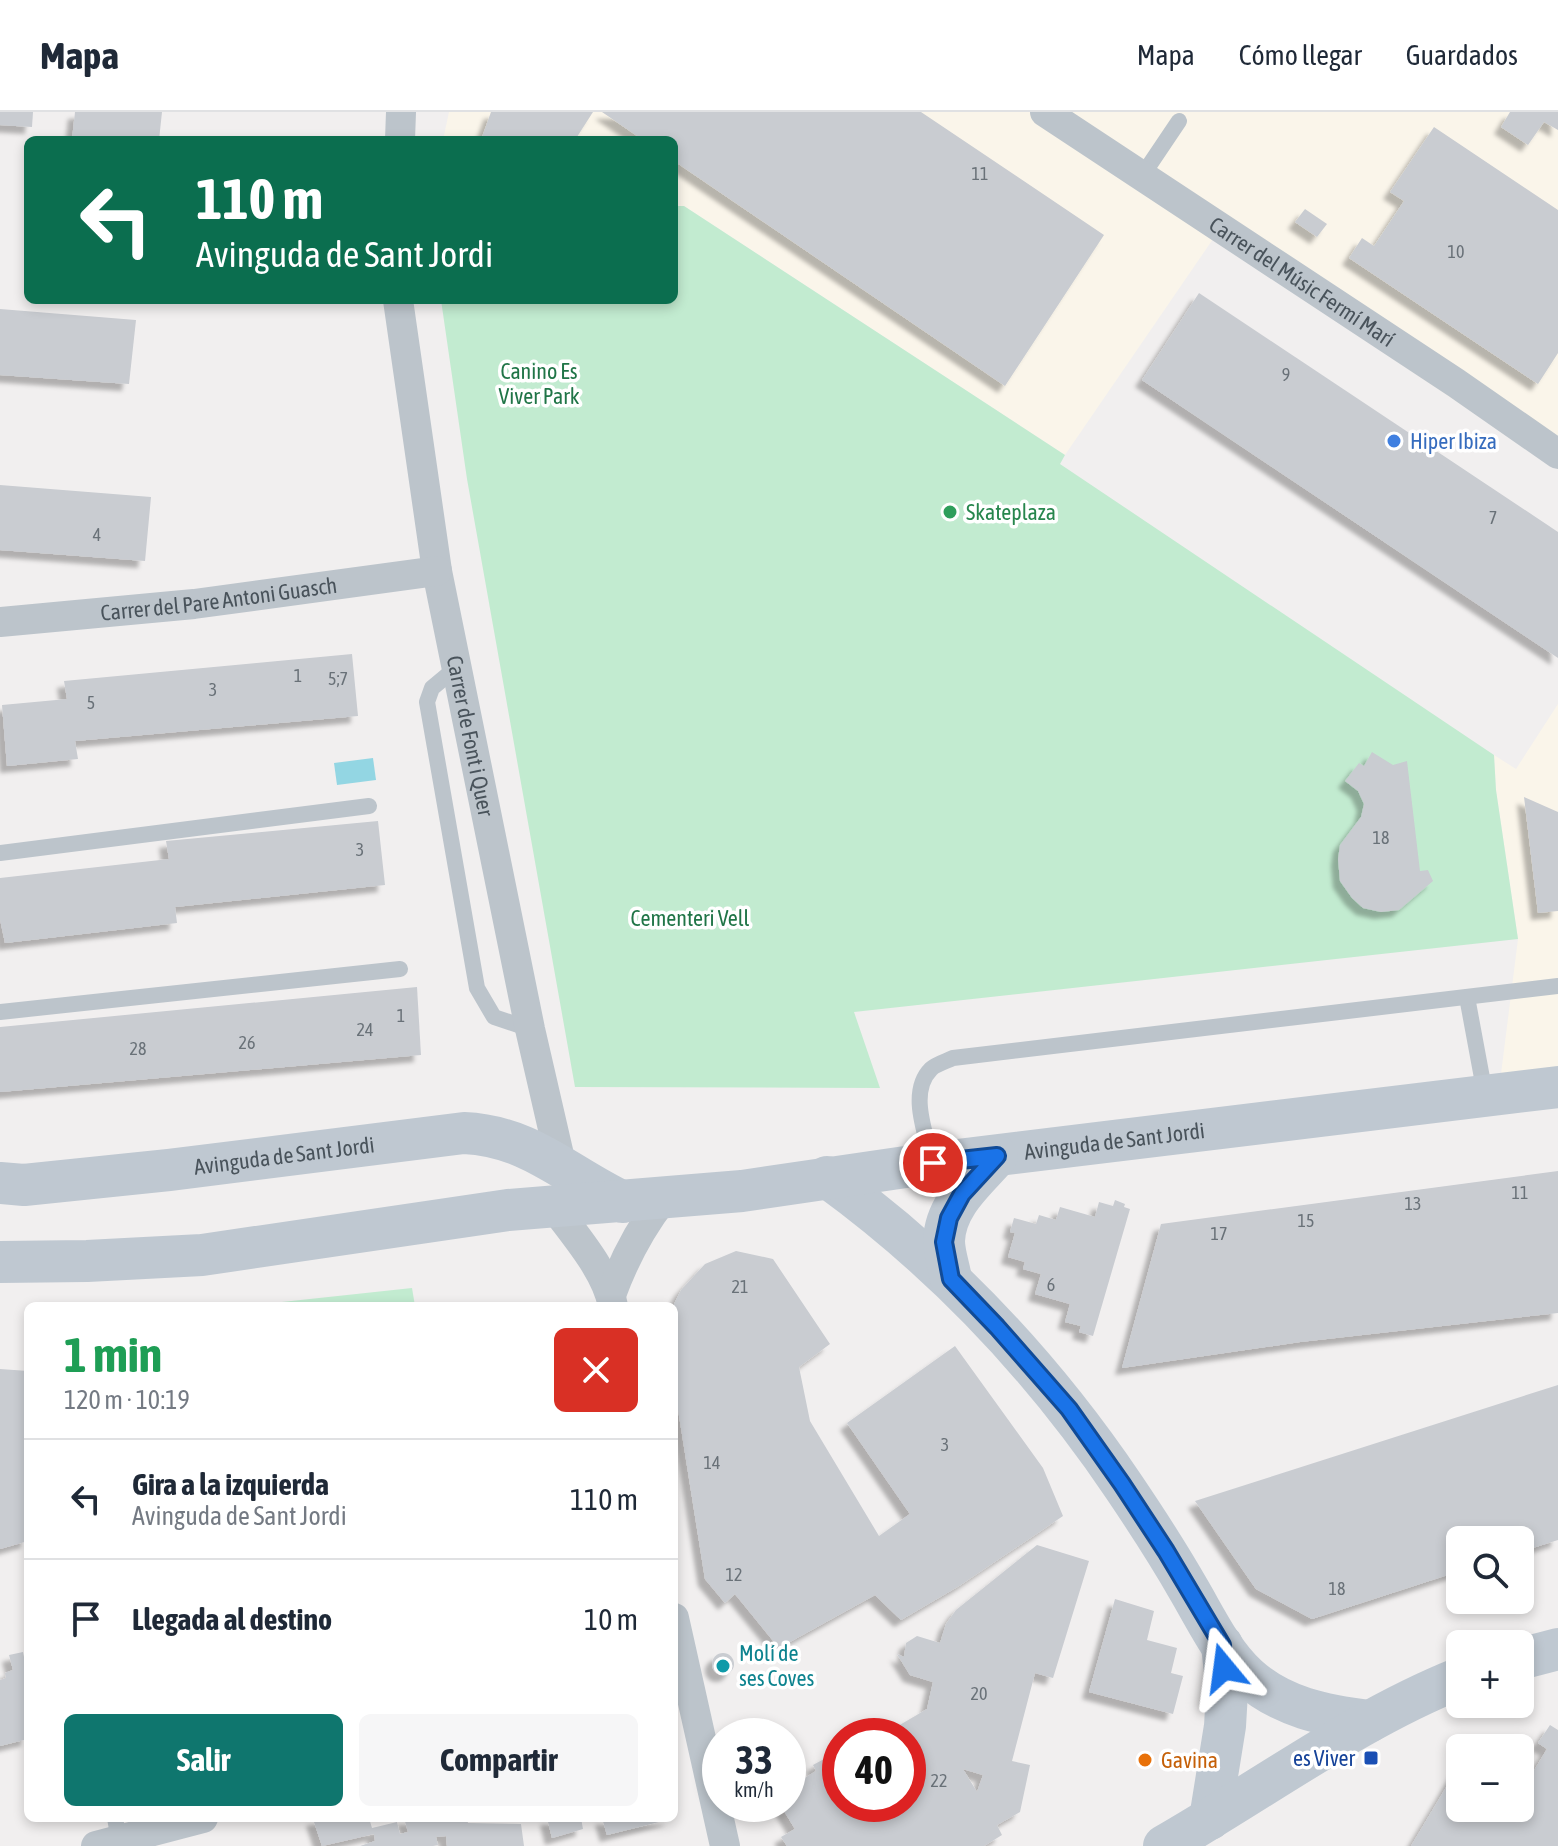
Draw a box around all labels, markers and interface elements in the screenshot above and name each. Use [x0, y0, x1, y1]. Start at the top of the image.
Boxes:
text: Mapa [40, 34, 119, 77]
text: Mapa [1137, 39, 1195, 71]
text: Cómo llegar [1239, 39, 1362, 71]
text: Guardados [1406, 39, 1518, 71]
house number: 11 [972, 163, 988, 184]
text: 110 m [196, 167, 323, 231]
icon: left [64, 168, 168, 272]
street label: Carrer del Músic Fermí Marí [1205, 211, 1400, 352]
text: Avinguda de Sant Jordi [196, 233, 493, 275]
house number: 10 [1448, 241, 1464, 262]
park label: Canino Es Viver Park [499, 358, 580, 409]
house number: 9 [1282, 364, 1290, 385]
place label: Hiper Ibiza [1410, 428, 1497, 454]
marker: Hiper Ibiza [1385, 432, 1403, 450]
place label: Skateplaza [966, 499, 1056, 525]
marker: Skateplaza [941, 503, 959, 521]
house number: 7 [1489, 507, 1497, 528]
house number: 4 [93, 524, 101, 545]
street label: Carrer del Pare Antoni Guasch [99, 572, 339, 626]
street label: Carrer de Font i Quer [442, 653, 500, 819]
house number: 1 [294, 665, 302, 686]
house number: 5;7 [328, 668, 348, 689]
house number: 3 [209, 679, 217, 700]
house number: 5 [87, 692, 95, 713]
house number: 18 [1373, 827, 1389, 848]
house number: 3 [356, 839, 364, 860]
park label: Cementeri Vell [631, 905, 750, 931]
house number: 1 [397, 1005, 405, 1026]
house number: 24 [357, 1019, 373, 1040]
house number: 26 [239, 1032, 255, 1053]
house number: 28 [130, 1038, 146, 1059]
street label: Avinguda de Sant Jordi [1023, 1117, 1206, 1165]
pin [899, 1129, 967, 1197]
street label: Avinguda de Sant Jordi [192, 1131, 376, 1180]
icon: arrive [911, 1141, 955, 1185]
house number: 11 [1512, 1182, 1528, 1203]
house number: 13 [1405, 1193, 1421, 1214]
house number: 15 [1298, 1210, 1314, 1231]
house number: 17 [1211, 1223, 1227, 1244]
house number: 6 [1047, 1274, 1055, 1295]
house number: 21 [732, 1276, 748, 1297]
text: 1 min [64, 1327, 162, 1382]
button: close [554, 1328, 638, 1412]
text: 120 m · 10:19 [64, 1385, 190, 1415]
house number: 3 [941, 1434, 949, 1455]
house number: 14 [704, 1452, 720, 1473]
text: Gira a la izquierda [132, 1467, 329, 1501]
icon: left [64, 1477, 108, 1521]
text: 110 m [570, 1482, 638, 1516]
text: Avinguda de Sant Jordi [132, 1501, 347, 1531]
map controls [1446, 1526, 1534, 1822]
button: search [1446, 1526, 1534, 1614]
house number: 12 [726, 1564, 742, 1585]
house number: 18 [1329, 1578, 1345, 1599]
icon: arrive [64, 1597, 108, 1641]
text: Llegada al destino [132, 1602, 332, 1636]
text: 10 m [584, 1602, 638, 1636]
position arrow [1182, 1626, 1266, 1710]
button: + [1446, 1630, 1534, 1718]
place label: Molí de ses Coves [739, 1640, 814, 1691]
marker: Molí de ses Coves [714, 1657, 732, 1675]
house number: 20 [971, 1683, 987, 1704]
button: Salir [64, 1714, 343, 1806]
button: Compartir [359, 1714, 638, 1806]
speed limit sign: 40 [822, 1718, 926, 1822]
button: − [1446, 1734, 1534, 1822]
text: 33 [735, 1737, 773, 1782]
place label: es Viver [1293, 1745, 1356, 1771]
place label: Gavina [1161, 1747, 1218, 1773]
marker: es Viver [1362, 1749, 1380, 1767]
marker: Gavina [1136, 1751, 1154, 1769]
house number: 22 [931, 1770, 947, 1791]
text: km/h [734, 1778, 774, 1801]

